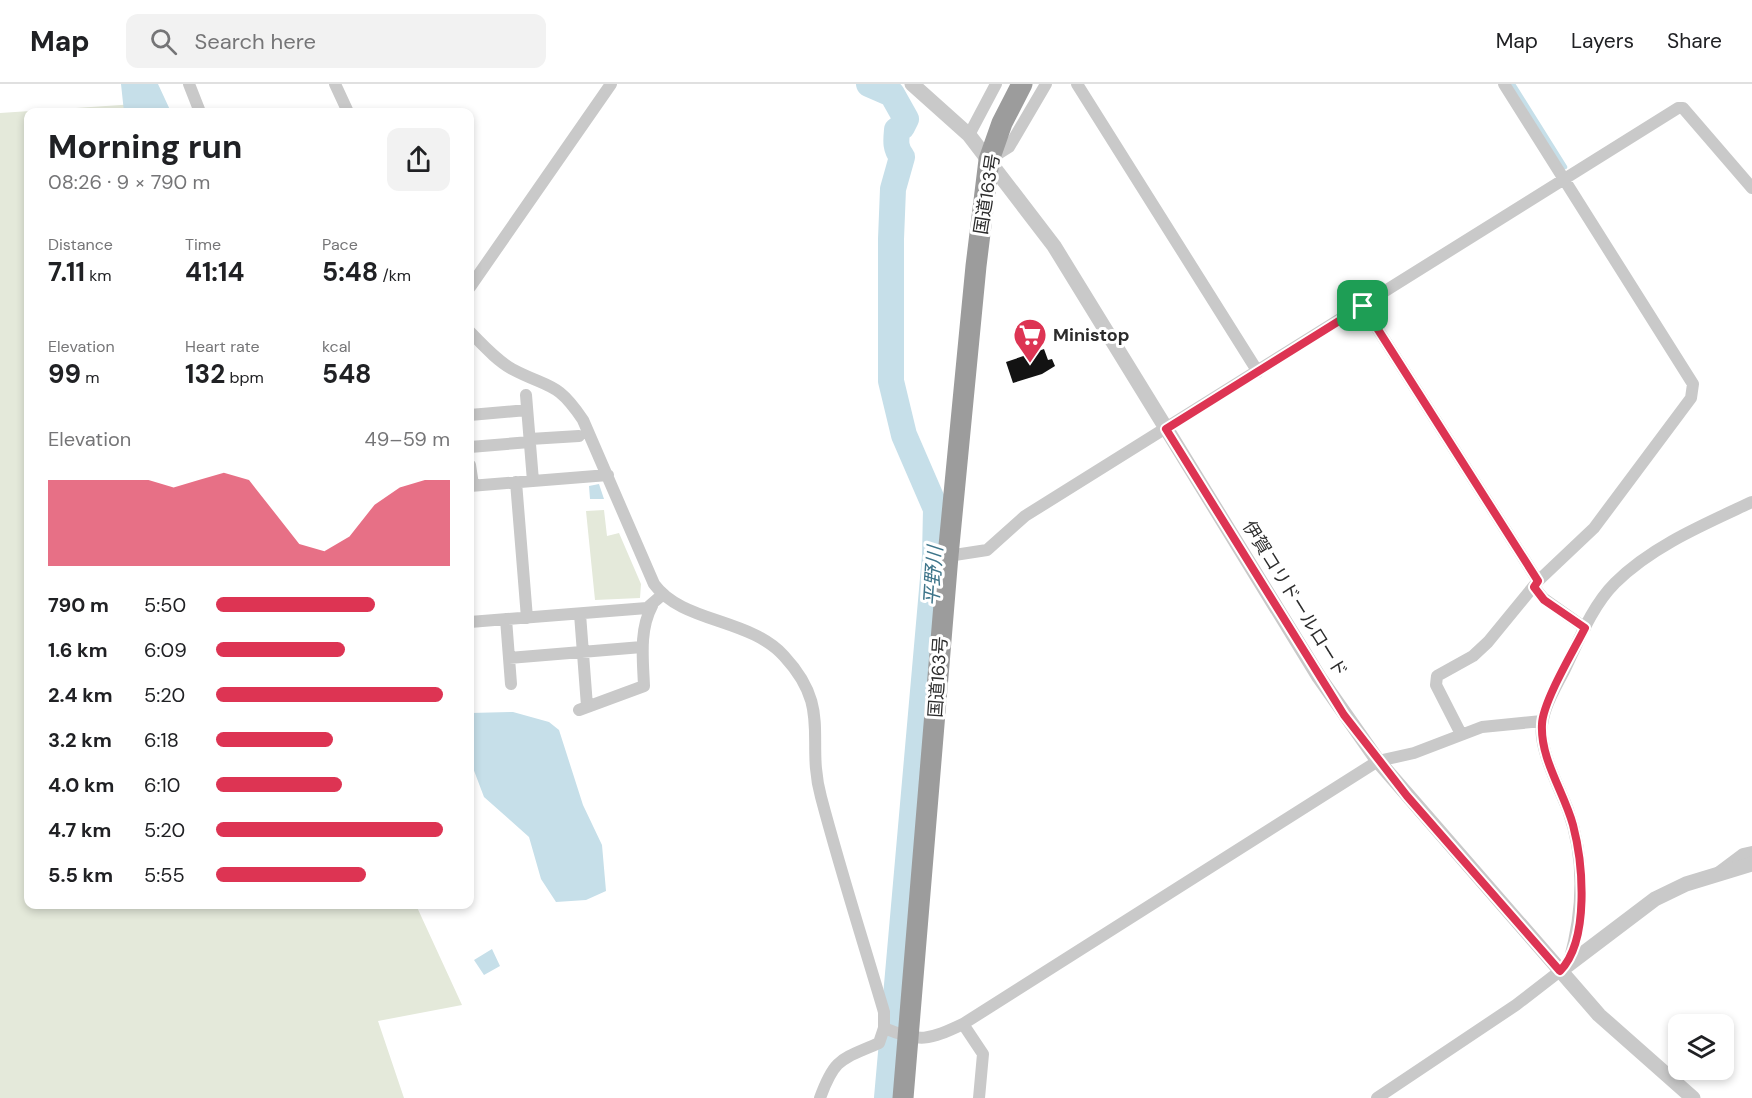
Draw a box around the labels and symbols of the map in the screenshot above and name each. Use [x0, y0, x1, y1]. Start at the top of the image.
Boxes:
street label: 国道163号 [969, 152, 1005, 236]
pin [1337, 280, 1388, 331]
supermarket icon: Ministop [1012, 317, 1048, 364]
place label: Ministop [1053, 323, 1130, 347]
street label: 伊賀コリドールロード [1237, 516, 1353, 682]
water label: 平野川 [918, 543, 948, 607]
street label: 国道163号 [923, 635, 953, 719]

